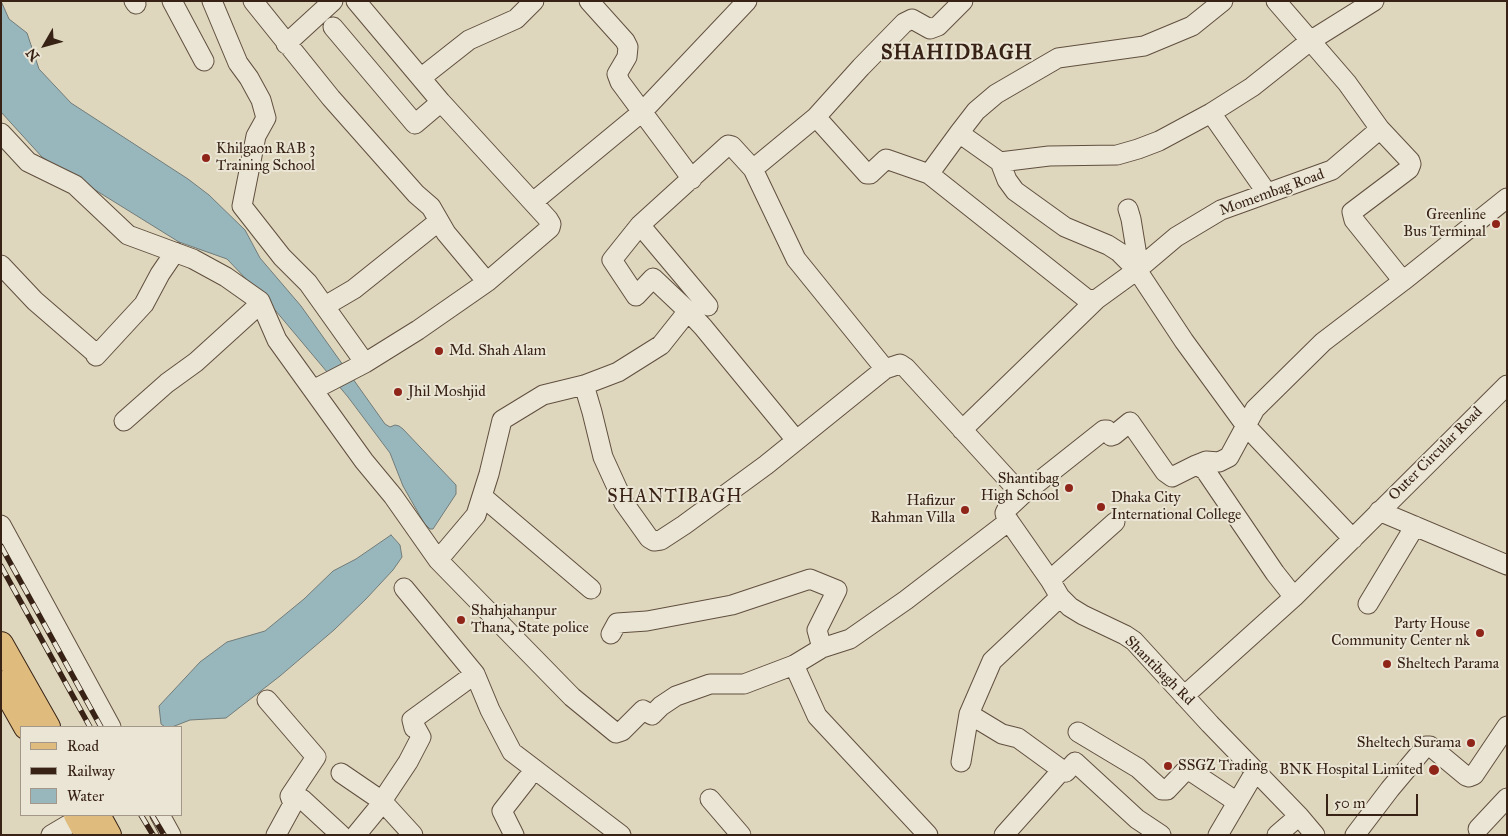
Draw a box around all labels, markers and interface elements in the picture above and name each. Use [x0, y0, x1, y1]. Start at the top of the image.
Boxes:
north arrow [20, 20, 70, 70]
district label: SHAHIDBAGH [880, 42, 1034, 66]
text: N [22, 45, 43, 64]
place label: Khilgaon RAB 3 Training School [216, 140, 315, 175]
marker: Khilgaon RAB 3 Training School [200, 152, 212, 164]
street label: Momembag Road [1217, 166, 1327, 220]
place label: Greenline Bus Terminal [1403, 206, 1486, 241]
marker: Greenline Bus Terminal [1490, 218, 1502, 230]
place label: Md. Shah Alam [449, 342, 546, 360]
marker: Md. Shah Alam [433, 345, 445, 357]
place label: Jhil Moshjid [408, 383, 486, 401]
marker: Jhil Moshjid [392, 386, 404, 398]
street label: Outer Circular Road [1385, 403, 1487, 505]
place label: Shantibag High School [981, 470, 1059, 505]
marker: Shantibag High School [1063, 482, 1075, 494]
district label: SHANTIBAGH [606, 487, 744, 509]
place label: Dhaka City International College [1111, 489, 1241, 524]
place label: Hafizur Rahman Villa [870, 492, 955, 527]
marker: Dhaka City International College [1095, 501, 1107, 513]
marker: Hafizur Rahman Villa [959, 504, 971, 516]
place label: Shahjahanpur Thana, State police [471, 602, 589, 637]
marker: Shahjahanpur Thana, State police [455, 614, 467, 626]
place label: Party House Community Center nk [1331, 615, 1470, 650]
marker: Party House Community Center nk [1474, 627, 1486, 639]
street label: Shantibagh Rd [1120, 632, 1198, 710]
place label: Sheltech Parama [1397, 655, 1499, 673]
marker: Sheltech Parama [1381, 658, 1393, 670]
legend [20, 726, 182, 816]
place label: Sheltech Surama [1357, 734, 1461, 752]
text: Road [67, 737, 99, 755]
marker: Sheltech Surama [1465, 737, 1477, 749]
place label: SSGZ Trading [1178, 757, 1267, 775]
marker: SSGZ Trading [1162, 760, 1174, 772]
place label: BNK Hospital Limited [1279, 761, 1423, 779]
text: Railway [67, 762, 115, 780]
marker: BNK Hospital Limited [1427, 763, 1441, 777]
scale bar [1328, 784, 1420, 816]
text: Water [67, 787, 104, 805]
text: 50 m [1334, 794, 1366, 812]

